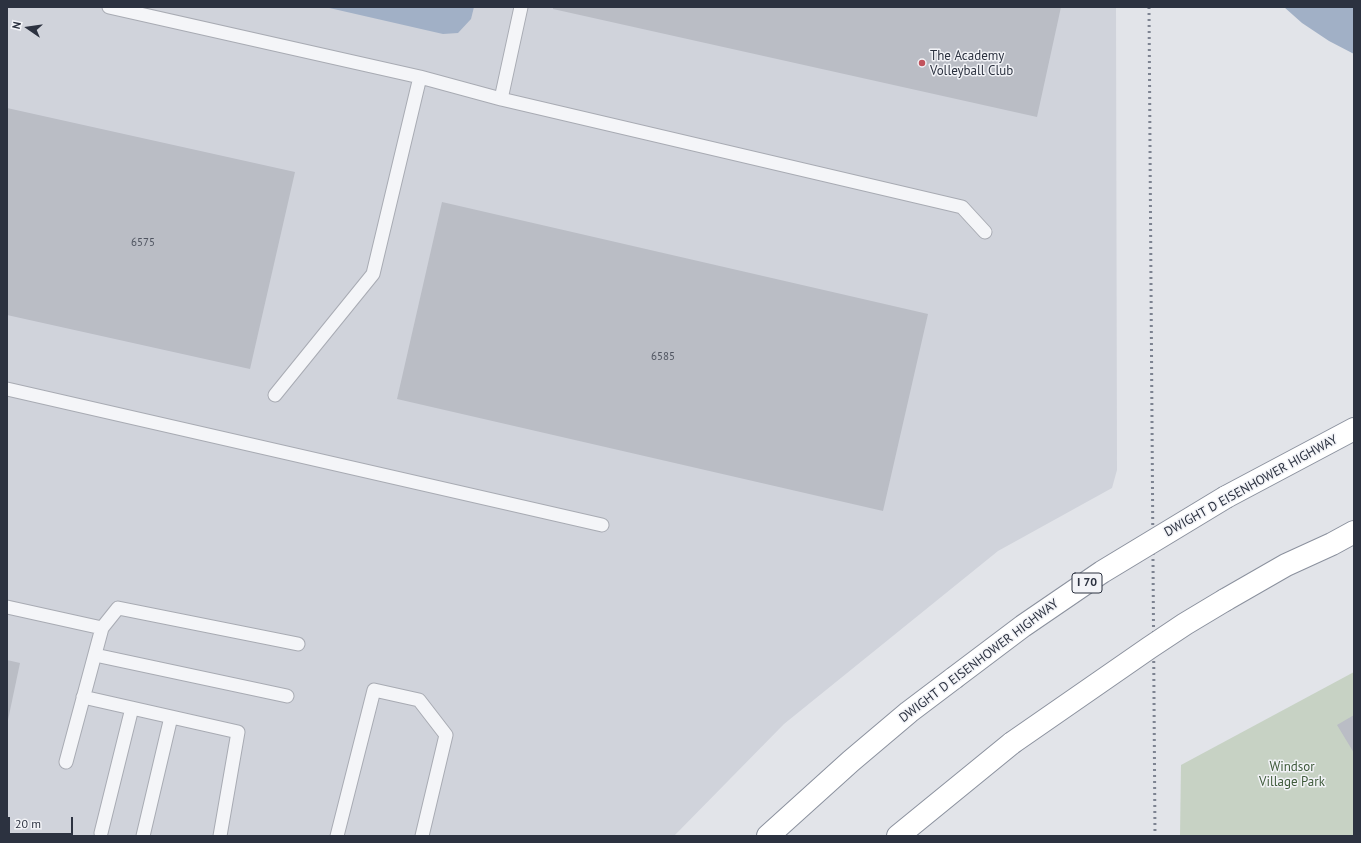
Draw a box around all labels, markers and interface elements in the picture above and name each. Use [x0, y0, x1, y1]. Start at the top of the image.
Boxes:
north arrow [8, 8, 48, 48]
text: N [9, 20, 24, 30]
place label: The Academy Volleyball Club [930, 48, 1013, 79]
marker: The Academy Volleyball Club [917, 58, 927, 68]
house number: 6575 [131, 236, 155, 250]
house number: 6585 [651, 350, 675, 364]
street label: DWIGHT D EISENHOWER HIGHWAY [1162, 432, 1340, 540]
road number: I 70 [1072, 573, 1102, 593]
street label: DWIGHT D EISENHOWER HIGHWAY [896, 596, 1062, 726]
park label: Windsor Village Park [1259, 759, 1325, 790]
scale bar [10, 809, 75, 835]
text: 20 m [15, 816, 41, 831]

